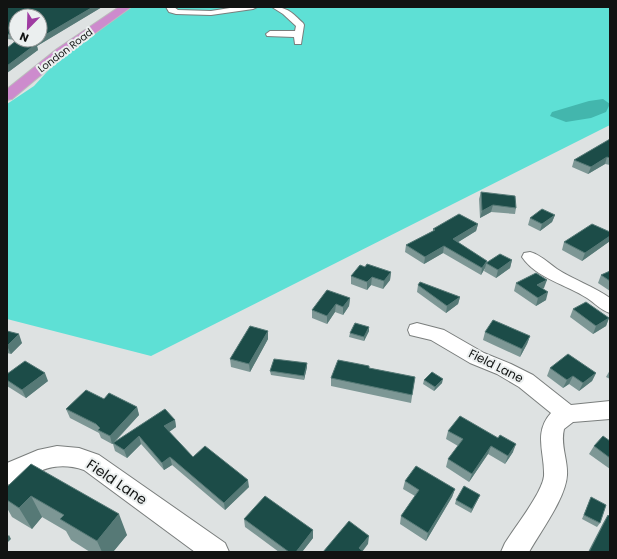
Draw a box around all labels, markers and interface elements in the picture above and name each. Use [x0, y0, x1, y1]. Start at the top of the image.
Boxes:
north arrow [8, 8, 48, 48]
street label: London Road [35, 25, 96, 76]
text: N [17, 28, 31, 46]
street label: Field Lane [466, 345, 526, 387]
street label: Field Lane [83, 454, 151, 510]

